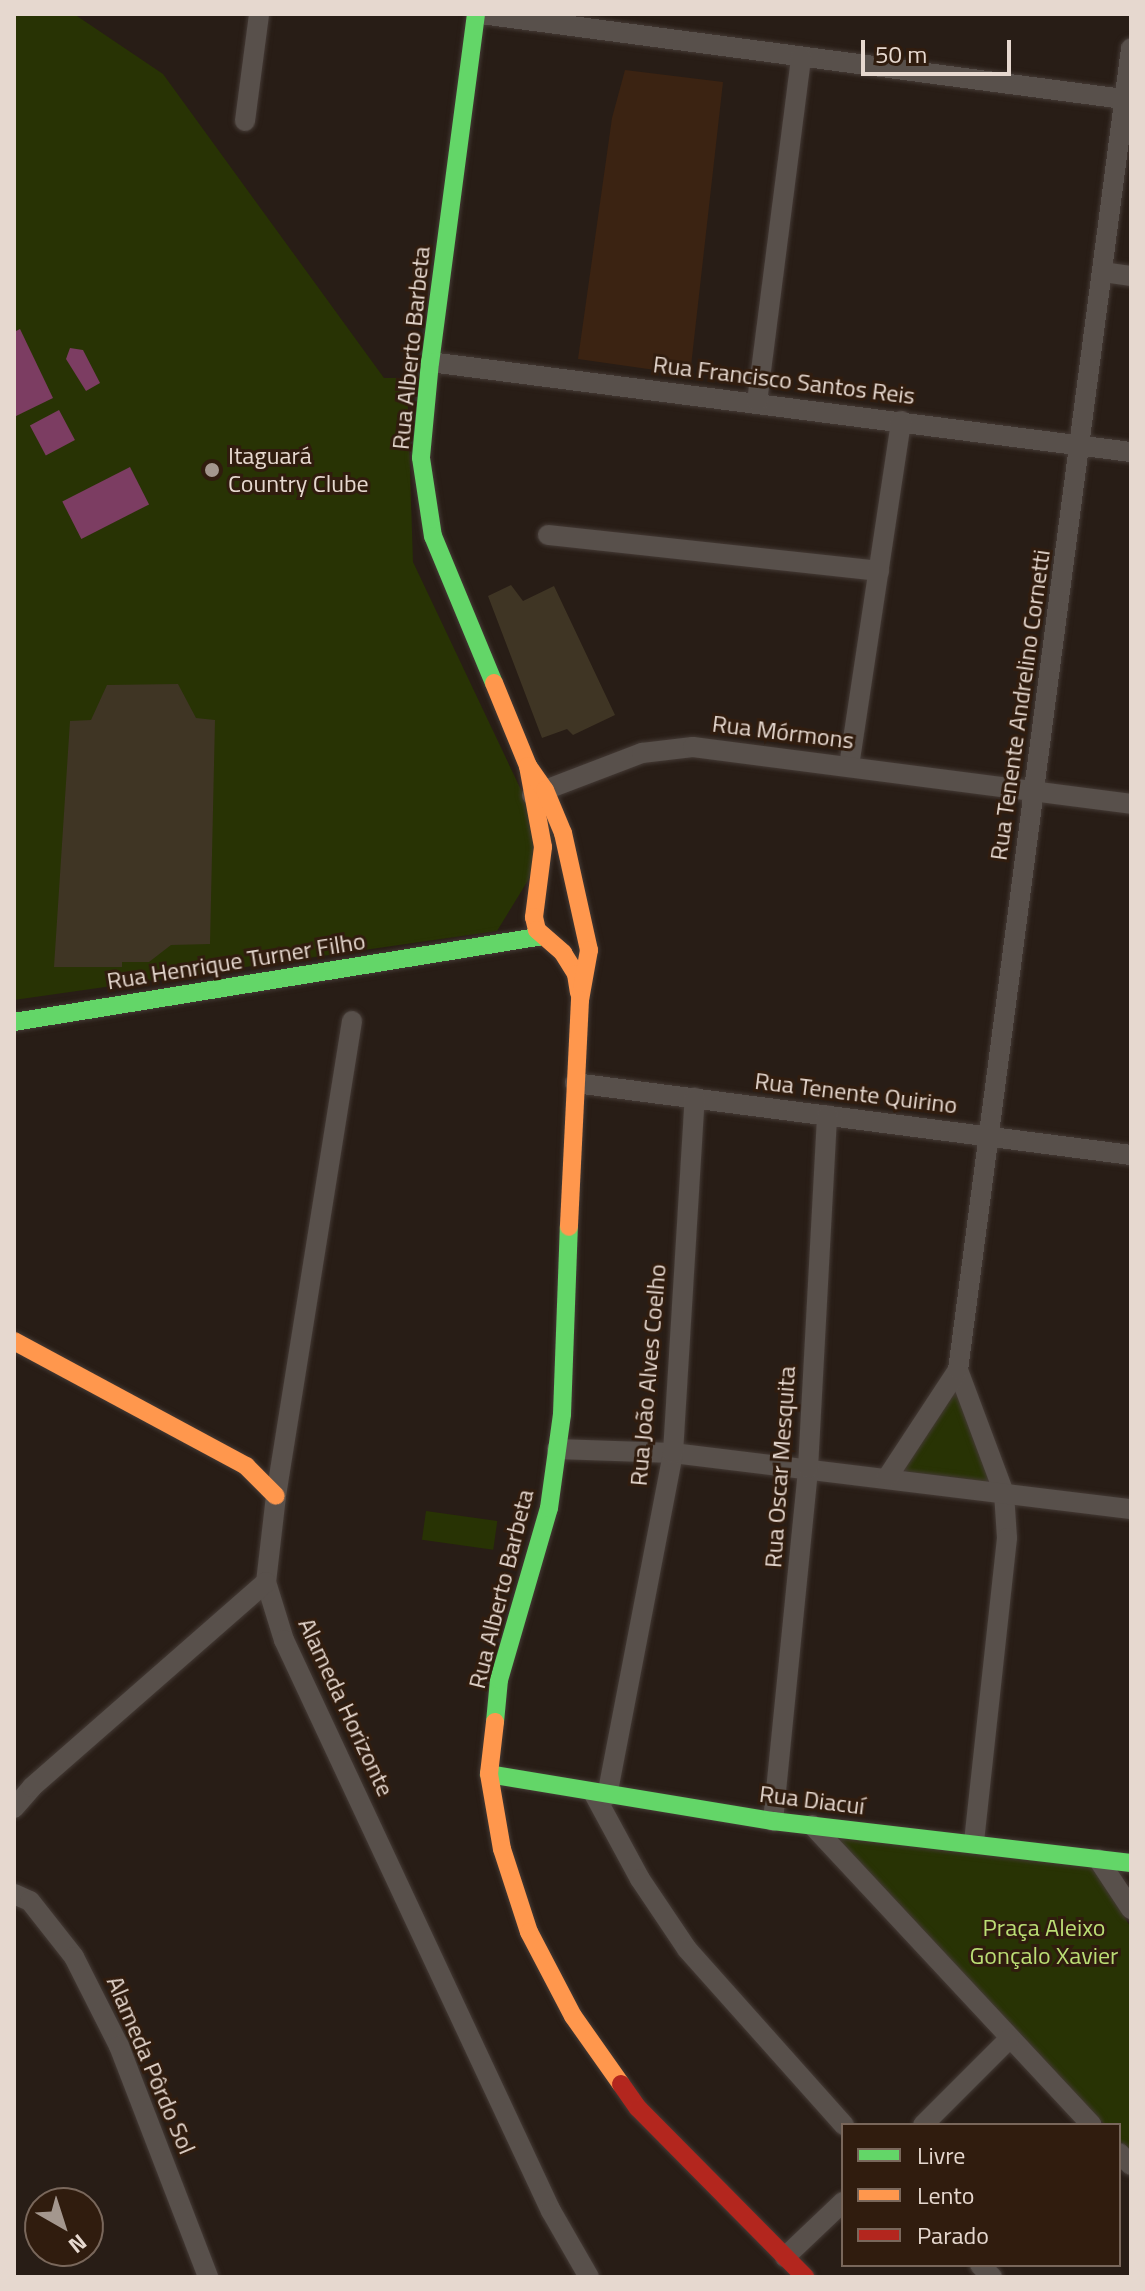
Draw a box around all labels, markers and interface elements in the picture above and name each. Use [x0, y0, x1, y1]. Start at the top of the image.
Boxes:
scale bar [865, 24, 1015, 74]
text: 50 m [875, 36, 927, 72]
street label: Rua Alberto Barbeta [386, 245, 436, 451]
street label: Rua Francisco Santos Reis [651, 350, 917, 410]
place label: Itaguará Country Clube [228, 442, 369, 498]
marker: Itaguará Country Clube [203, 461, 221, 479]
street label: Rua Tenente Andrelino Cornetti [984, 548, 1056, 862]
street label: Rua Mórmons [710, 709, 856, 755]
street label: Rua Henrique Turner Filho [105, 926, 367, 996]
street label: Rua Tenente Quirino [753, 1066, 959, 1120]
street label: Rua João Alves Coelho [624, 1263, 672, 1487]
street label: Rua Oscar Mesquita [759, 1365, 801, 1569]
street label: Rua Alberto Barbeta [462, 1486, 540, 1692]
street label: Alameda Horizonte [292, 1613, 400, 1801]
street label: Rua Diacuí [758, 1779, 866, 1821]
park label: Praça Aleixo Gonçalo Xavier [970, 1914, 1118, 1970]
street label: Alameda Pôrdo Sol [100, 1972, 202, 2158]
legend [841, 2123, 1121, 2267]
text: Livre [917, 2137, 965, 2173]
text: Lento [917, 2177, 974, 2213]
north arrow [24, 2187, 104, 2267]
text: Parado [917, 2217, 989, 2253]
text: N [61, 2226, 94, 2262]

